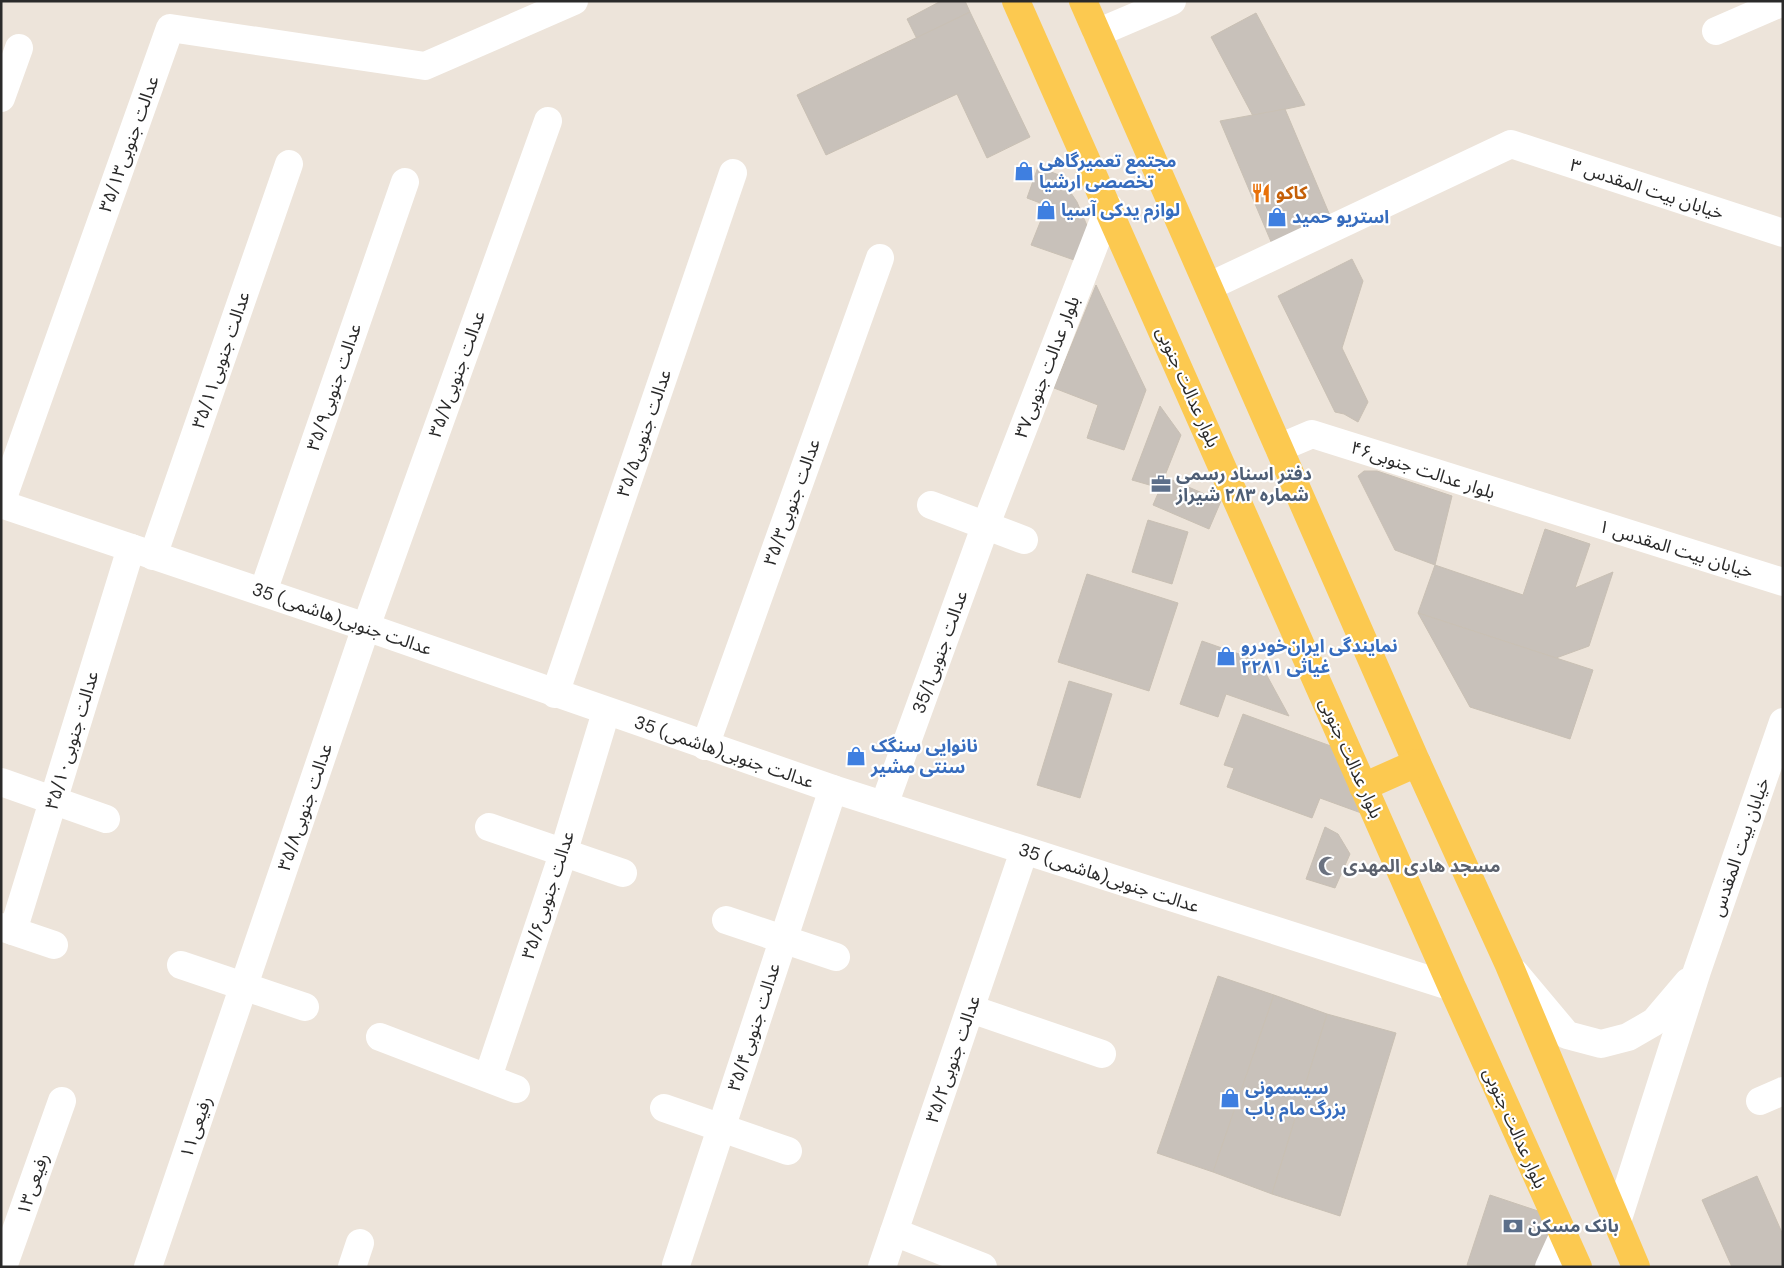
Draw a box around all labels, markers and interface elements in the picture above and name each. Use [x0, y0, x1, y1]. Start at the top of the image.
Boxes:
street label: عدالت جنوبی۳۵/۱۳ [93, 72, 165, 216]
place label: مجتمع تعمیرگاهی تخصصی ارشیا [1039, 149, 1177, 194]
street label: خیابان بیت المقدس ۳ [1567, 153, 1727, 225]
shop icon: مجتمع تعمیرگاهی تخصصی ارشیا [1013, 160, 1035, 182]
place label: کاکو [1276, 181, 1308, 205]
restaurant icon: کاکو [1250, 182, 1272, 204]
place label: لوازم یدکی آسیا [1061, 198, 1180, 223]
shop icon: لوازم یدکی آسیا [1035, 199, 1057, 221]
place label: استریو حمید [1292, 205, 1389, 229]
shop icon: استریو حمید [1266, 206, 1288, 228]
street label: عدالت جنوبی۳۵/۱۱ [186, 288, 256, 432]
street label: بلوار عدالت جنوبی۳۷ [1009, 292, 1085, 442]
street label: عدالت جنوبی۳۵/۷ [423, 307, 491, 441]
street label: عدالت جنوبی۳۵/۹ [301, 320, 367, 454]
street label: بلوار عدالت جنوبی [1151, 323, 1225, 451]
street label: عدالت جنوبی۳۵/۵ [611, 366, 677, 500]
street label: عدالت جنوبی۳۵/۳ [758, 435, 826, 569]
street label: بلوار عدالت جنوبی۴۶ [1348, 435, 1498, 505]
place label: دفتر اسناد رسمی شماره ۲۸۳ شیراز [1175, 462, 1312, 507]
office icon: دفتر اسناد رسمی شماره ۲۸۳ شیراز [1150, 473, 1172, 495]
street label: خیابان بیت المقدس ۱ [1596, 514, 1756, 584]
street label: 35 عدالت جنوبی(هاشمی) [249, 577, 435, 661]
street label: 35/1عدالت جنوبی [907, 587, 973, 717]
place label: نمایندگی ایران‌خودرو غیاثی ۲۲۸۱ [1241, 634, 1398, 679]
shop icon: نمایندگی ایران‌خودرو غیاثی ۲۲۸۱ [1215, 645, 1237, 667]
street label: عدالت جنوبی۳۵/۱۰ [40, 668, 104, 812]
street label: بلوار عدالت جنوبی [1314, 694, 1388, 822]
street label: 35 عدالت جنوبی(هاشمی) [631, 710, 817, 794]
place label: نانوایی سنگک سنتی مشیر [870, 734, 978, 779]
street label: عدالت جنوبی۳۵/۸ [272, 740, 338, 874]
shop icon: نانوایی سنگک سنتی مشیر [845, 745, 867, 767]
street label: خیابان بیت المقدس [1705, 774, 1775, 920]
street label: عدالت جنوبی۳۵/۶ [516, 828, 580, 962]
street label: 35 عدالت جنوبی(هاشمی) [1016, 837, 1202, 919]
place label: مسجد هادی المهدی [1343, 854, 1501, 878]
mosque icon: مسجد هادی المهدی [1317, 855, 1339, 877]
street label: عدالت جنوبی۳۵/۴ [722, 960, 786, 1094]
street label: عدالت جنوبی۳۵/۲ [920, 992, 986, 1126]
street label: بلوار عدالت جنوبی [1478, 1064, 1552, 1192]
place label: سیسمونی بزرگ مام باب [1245, 1076, 1346, 1122]
shop icon: سیسمونی بزرگ مام باب [1219, 1087, 1241, 1109]
street label: رفیعی۱۱ [174, 1093, 218, 1161]
street label: رفیعی۱۳ [11, 1150, 55, 1218]
place label: بانک مسکن [1528, 1214, 1619, 1238]
bank icon: بانک مسکن [1502, 1215, 1524, 1237]

